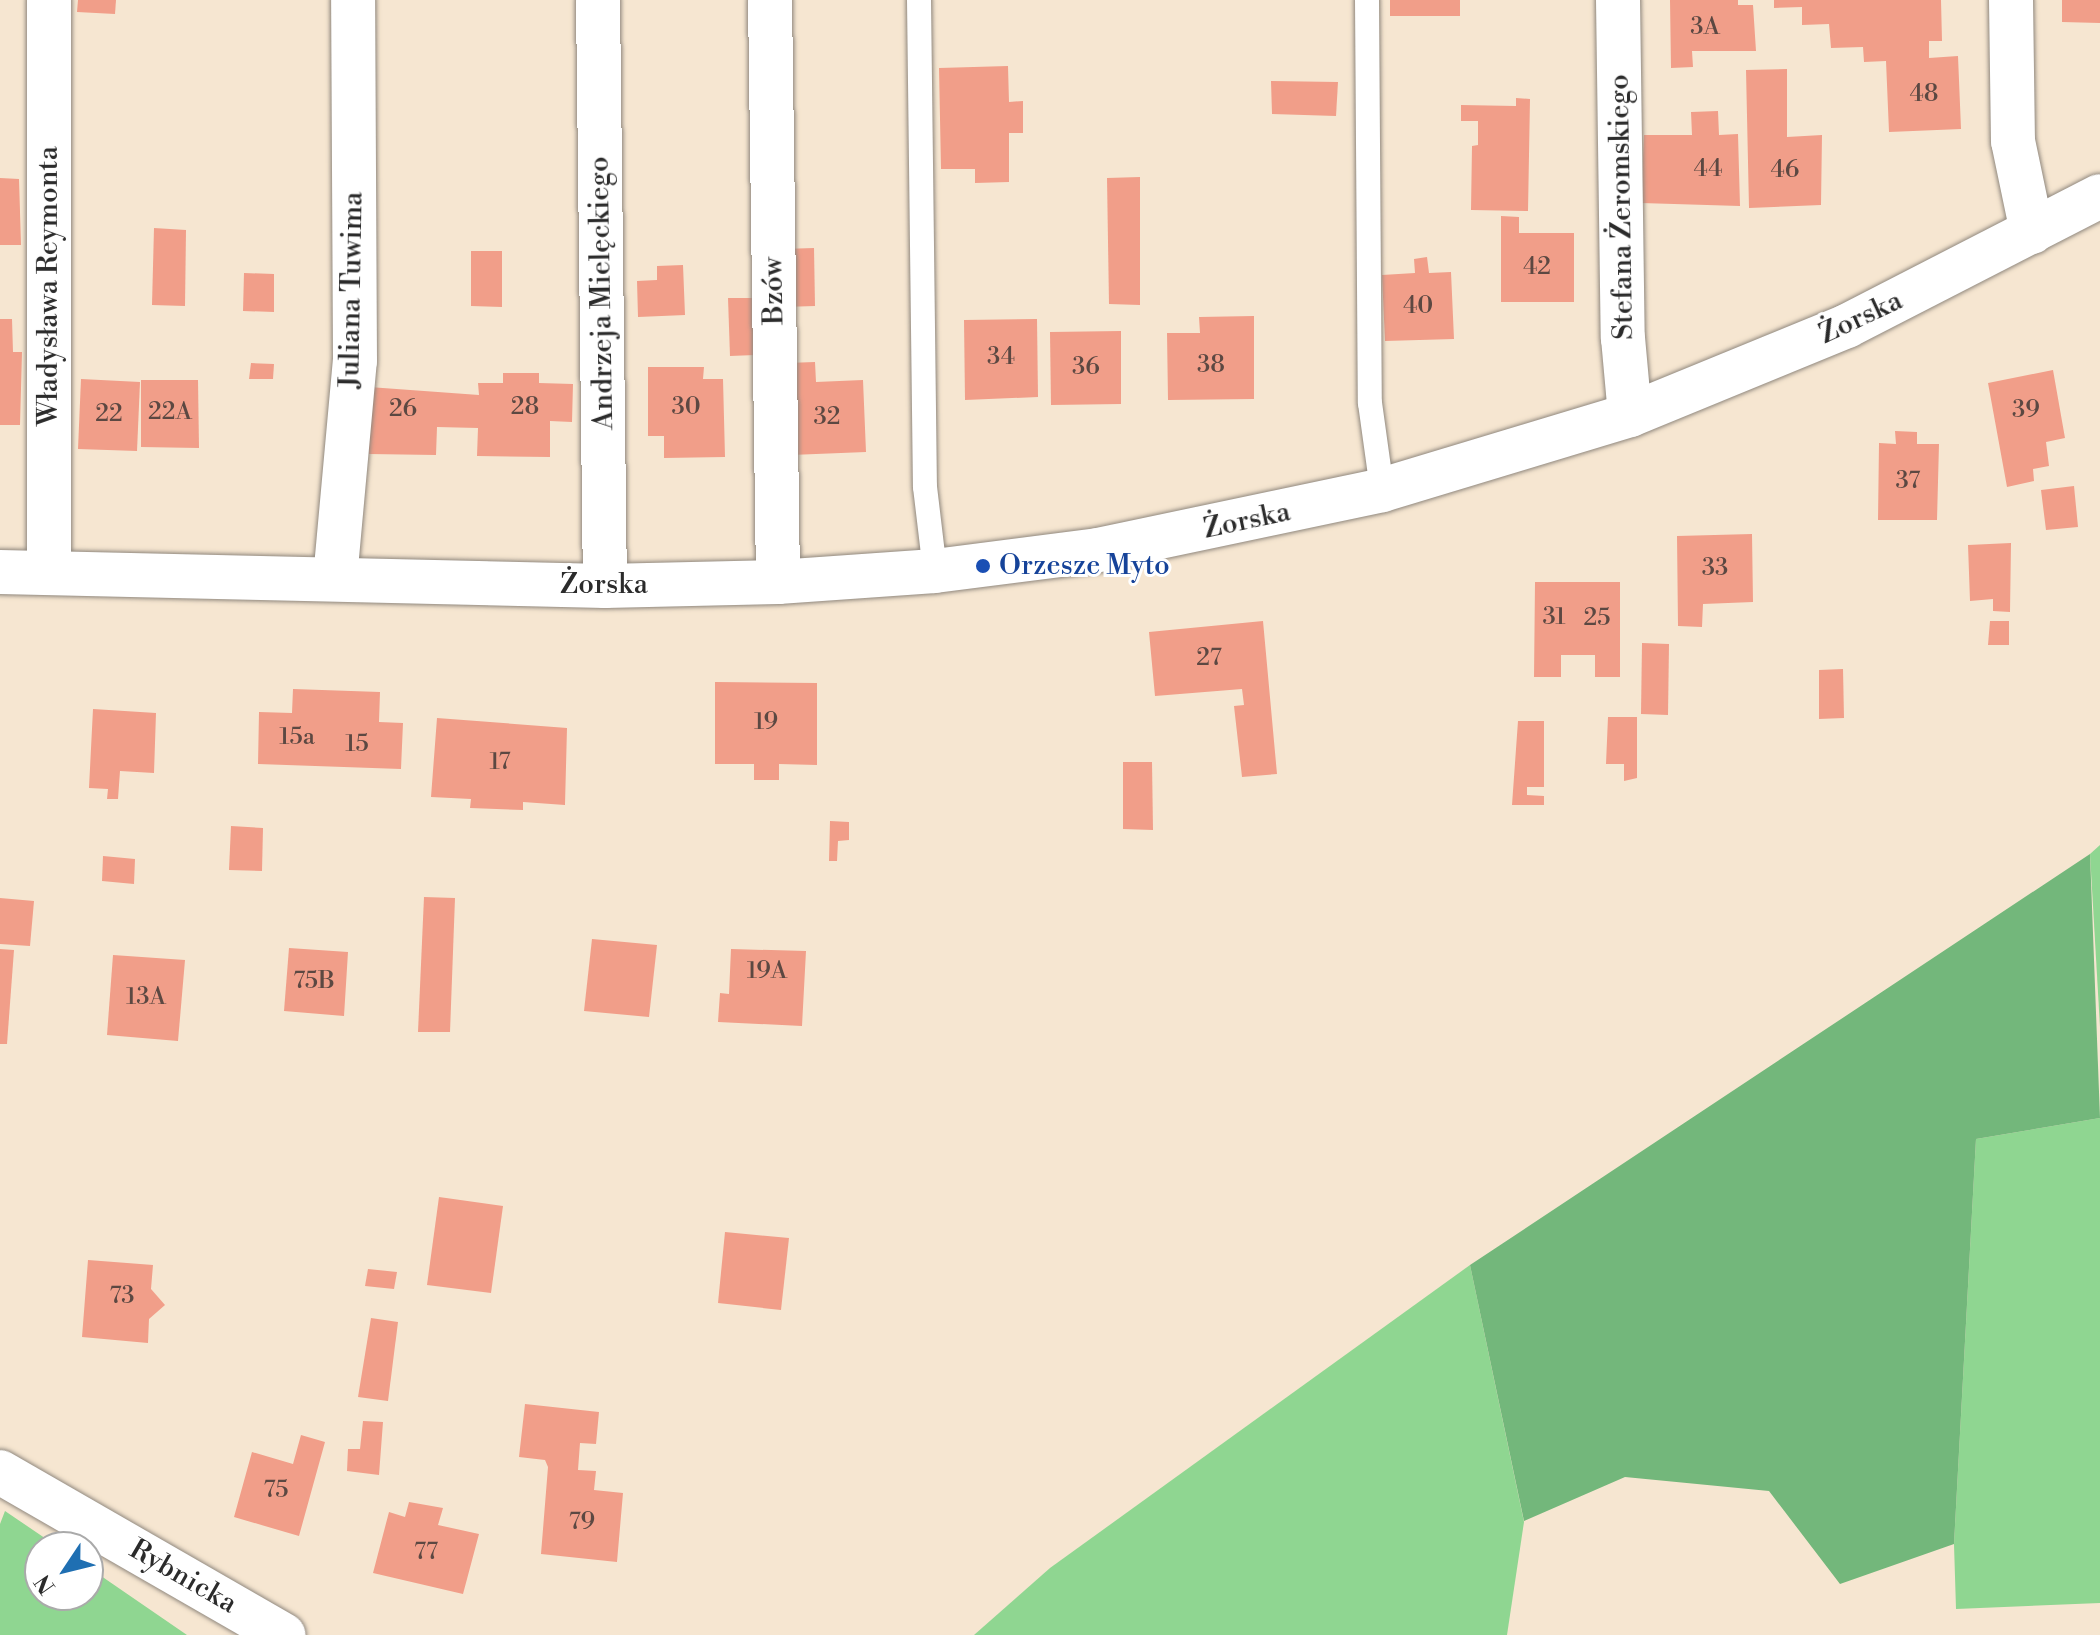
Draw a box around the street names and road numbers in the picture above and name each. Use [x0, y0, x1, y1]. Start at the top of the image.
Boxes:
street label: Stefana Żeromskiego [1603, 74, 1641, 340]
street label: Władysława Reymonta [32, 146, 66, 426]
street label: Andrzeja Mielęckiego [583, 156, 621, 430]
street label: Juliana Tuwima [333, 191, 371, 389]
street label: Bzów [757, 257, 791, 325]
street label: Żorska [1814, 284, 1908, 352]
street label: Żorska [1200, 495, 1294, 547]
street label: Żorska [560, 568, 648, 602]
street label: Rybnicka [123, 1533, 243, 1621]

